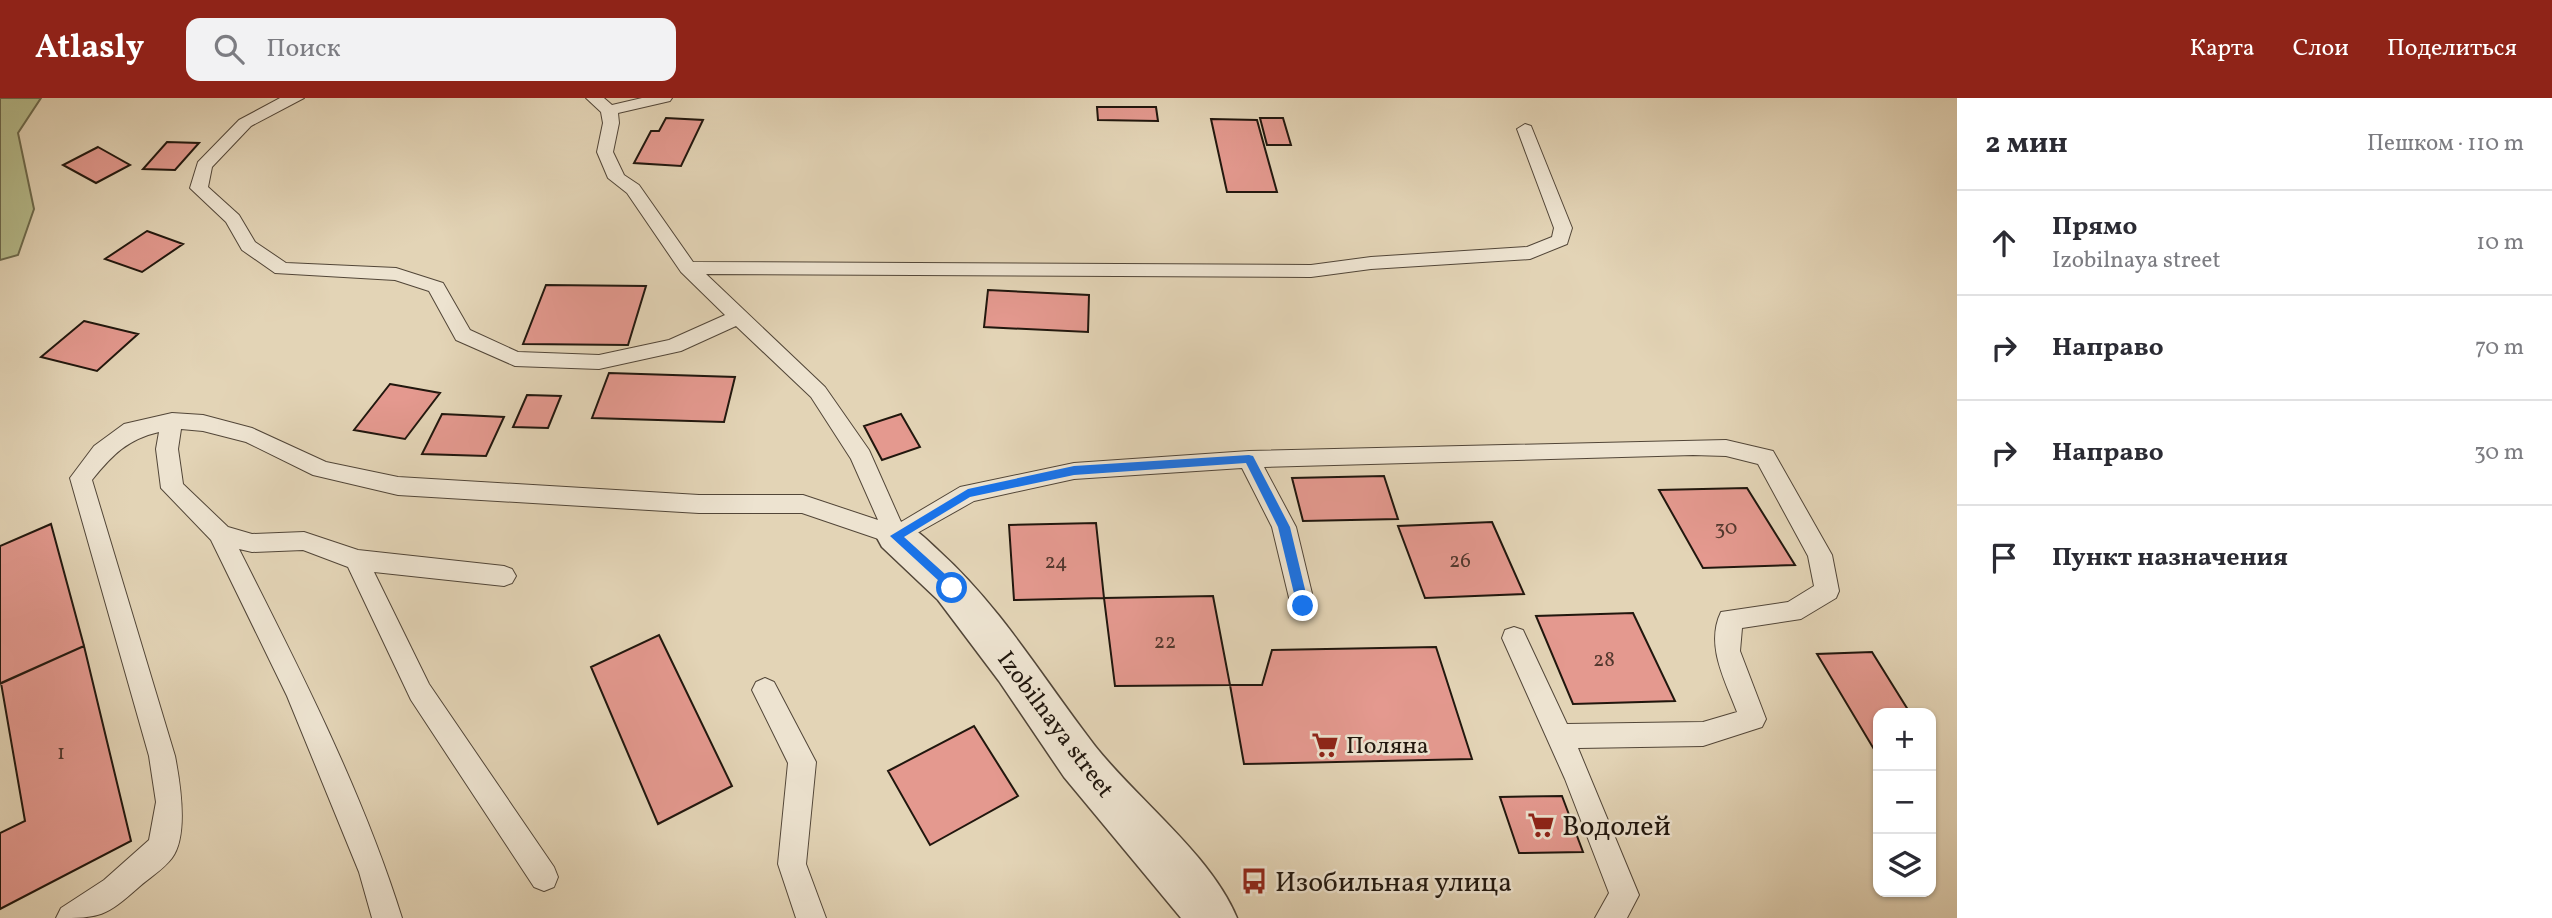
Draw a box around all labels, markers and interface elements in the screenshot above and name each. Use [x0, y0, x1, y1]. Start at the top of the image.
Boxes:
search box [186, 18, 676, 81]
text: Atlasly [35, 26, 144, 72]
icon: search [210, 30, 248, 68]
text: Поиск [266, 31, 341, 67]
text: Карта [2190, 32, 2255, 66]
text: Слои [2293, 32, 2349, 66]
text: Поделиться [2387, 32, 2517, 66]
text: 2 мин [1985, 123, 2068, 165]
text: Пешком · 110 m [2367, 128, 2524, 160]
text: Прямо [2052, 209, 2137, 245]
icon: ahead [1985, 224, 2023, 262]
text: 10 m [2476, 227, 2524, 259]
text: Izobilnaya street [2052, 245, 2220, 277]
icon: right [1985, 329, 2023, 367]
text: Направо [2052, 330, 2164, 366]
text: 70 m [2475, 332, 2524, 364]
icon: right [1985, 434, 2023, 472]
text: Направо [2052, 435, 2164, 471]
text: 30 m [2474, 437, 2524, 469]
house number: 30 [1715, 514, 1737, 543]
icon: arrive [1985, 539, 2023, 577]
text: Пункт назначения [2052, 540, 2288, 576]
house number: 26 [1449, 547, 1471, 576]
house number: 24 [1044, 548, 1068, 577]
route start [936, 572, 967, 603]
route end [1287, 590, 1318, 621]
house number: 22 [1154, 628, 1176, 657]
street label: Izobilnaya street [988, 645, 1121, 806]
house number: 28 [1593, 646, 1615, 675]
map controls [1873, 708, 1936, 897]
button: + [1873, 708, 1936, 771]
supermarket icon: Поляна [1310, 730, 1340, 760]
place label: Поляна [1346, 730, 1429, 764]
house number: 1 [57, 739, 65, 768]
button: − [1873, 771, 1936, 834]
place label: Водолей [1562, 808, 1671, 847]
supermarket icon: Водолей [1526, 810, 1556, 840]
button: layers [1873, 834, 1936, 897]
place label: Изобильная улица [1275, 864, 1512, 903]
bus stop icon: Изобильная улица [1239, 866, 1269, 896]

